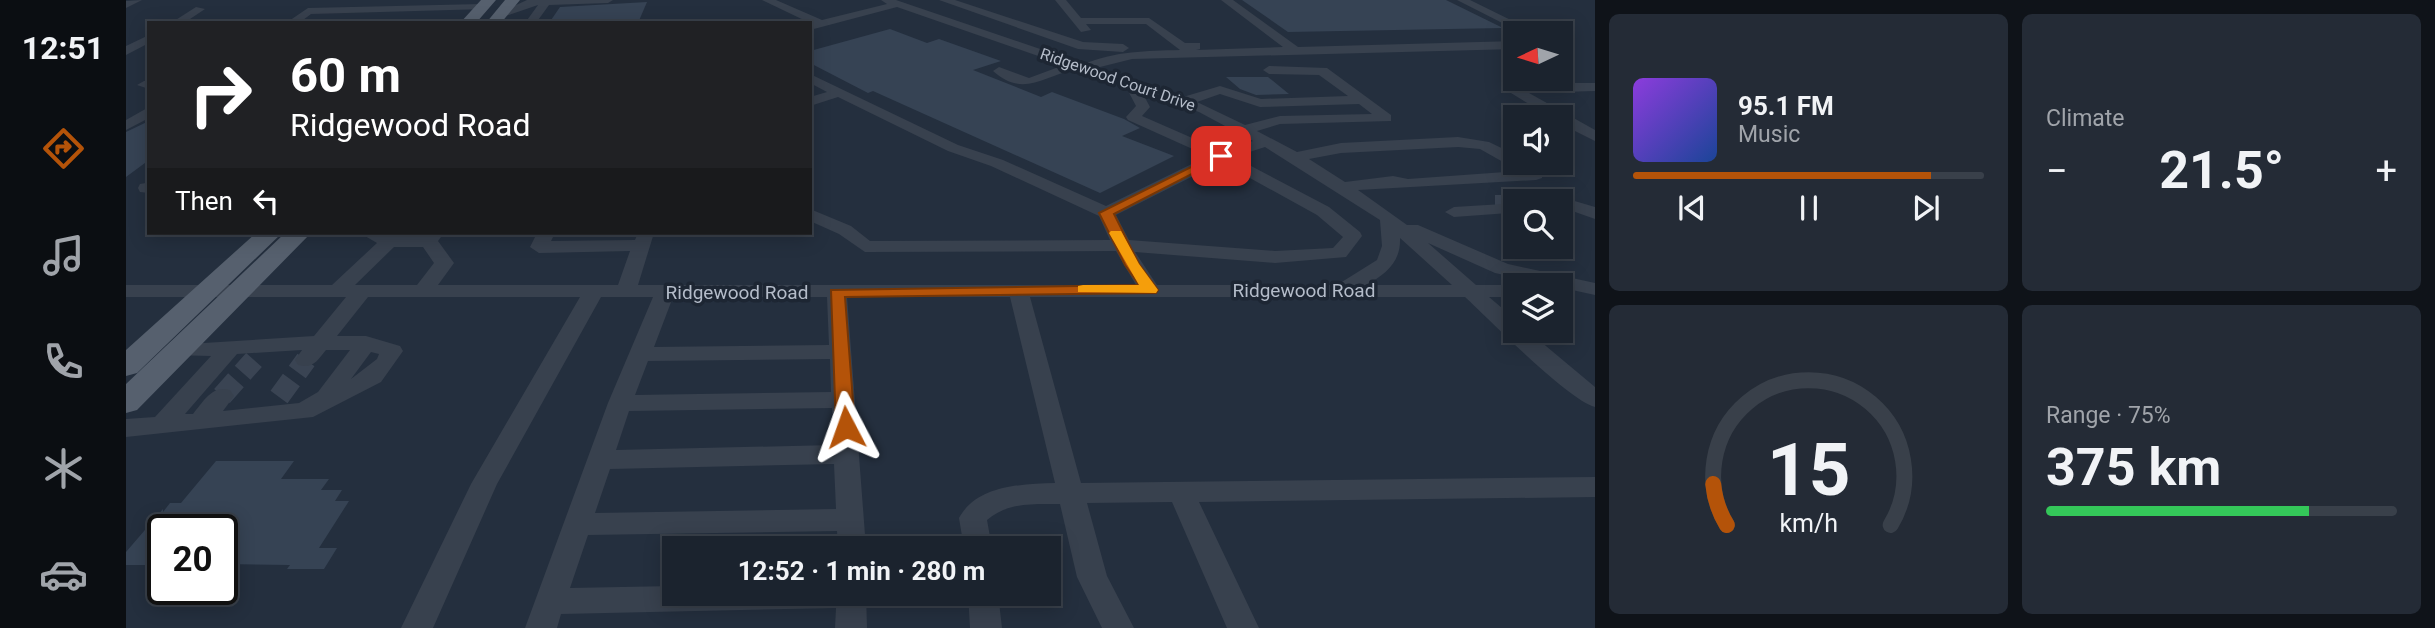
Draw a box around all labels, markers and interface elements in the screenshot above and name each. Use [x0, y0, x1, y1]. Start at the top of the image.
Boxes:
north arrow [1503, 21, 1573, 91]
map controls [1503, 21, 1573, 343]
text: 12:51 [22, 29, 104, 67]
street label: Ridgewood Court Drive [1038, 44, 1198, 115]
text: 60 m [290, 47, 401, 104]
icon: right [175, 49, 266, 140]
text: 95.1 FM [1738, 91, 1834, 121]
button: sound [1503, 105, 1573, 175]
text: Climate [2046, 105, 2125, 132]
text: Ridgewood Road [290, 106, 530, 144]
text: Music [1738, 121, 1800, 148]
icon: directions [39, 124, 88, 173]
pin [1191, 126, 1251, 186]
icon: arrive [1202, 137, 1240, 175]
text: 21.5° [2159, 140, 2284, 201]
text: − [2046, 149, 2068, 193]
text: + [2375, 149, 2397, 193]
icon: left [247, 182, 285, 220]
text: Then [175, 186, 233, 216]
button: search [1503, 189, 1573, 259]
icon: previous [1673, 189, 1711, 227]
icon: pause [1790, 189, 1828, 227]
icon: next [1907, 189, 1945, 227]
icon: music [39, 231, 88, 280]
button: layers [1503, 273, 1573, 343]
street label: Ridgewood Road [1233, 279, 1375, 302]
street label: Ridgewood Road [666, 281, 808, 304]
icon: phone [39, 337, 88, 386]
position arrow [809, 390, 883, 464]
text: Range · 75% [2046, 402, 2171, 429]
text: 15 [1767, 428, 1850, 514]
text: 375 km [2046, 437, 2221, 498]
icon: climate [39, 444, 88, 493]
text: km/h [1779, 509, 1838, 538]
speed limit sign: 20 [147, 514, 238, 605]
icon: car [39, 550, 88, 599]
text: 12:52 · 1 min · 280 m [738, 556, 985, 586]

